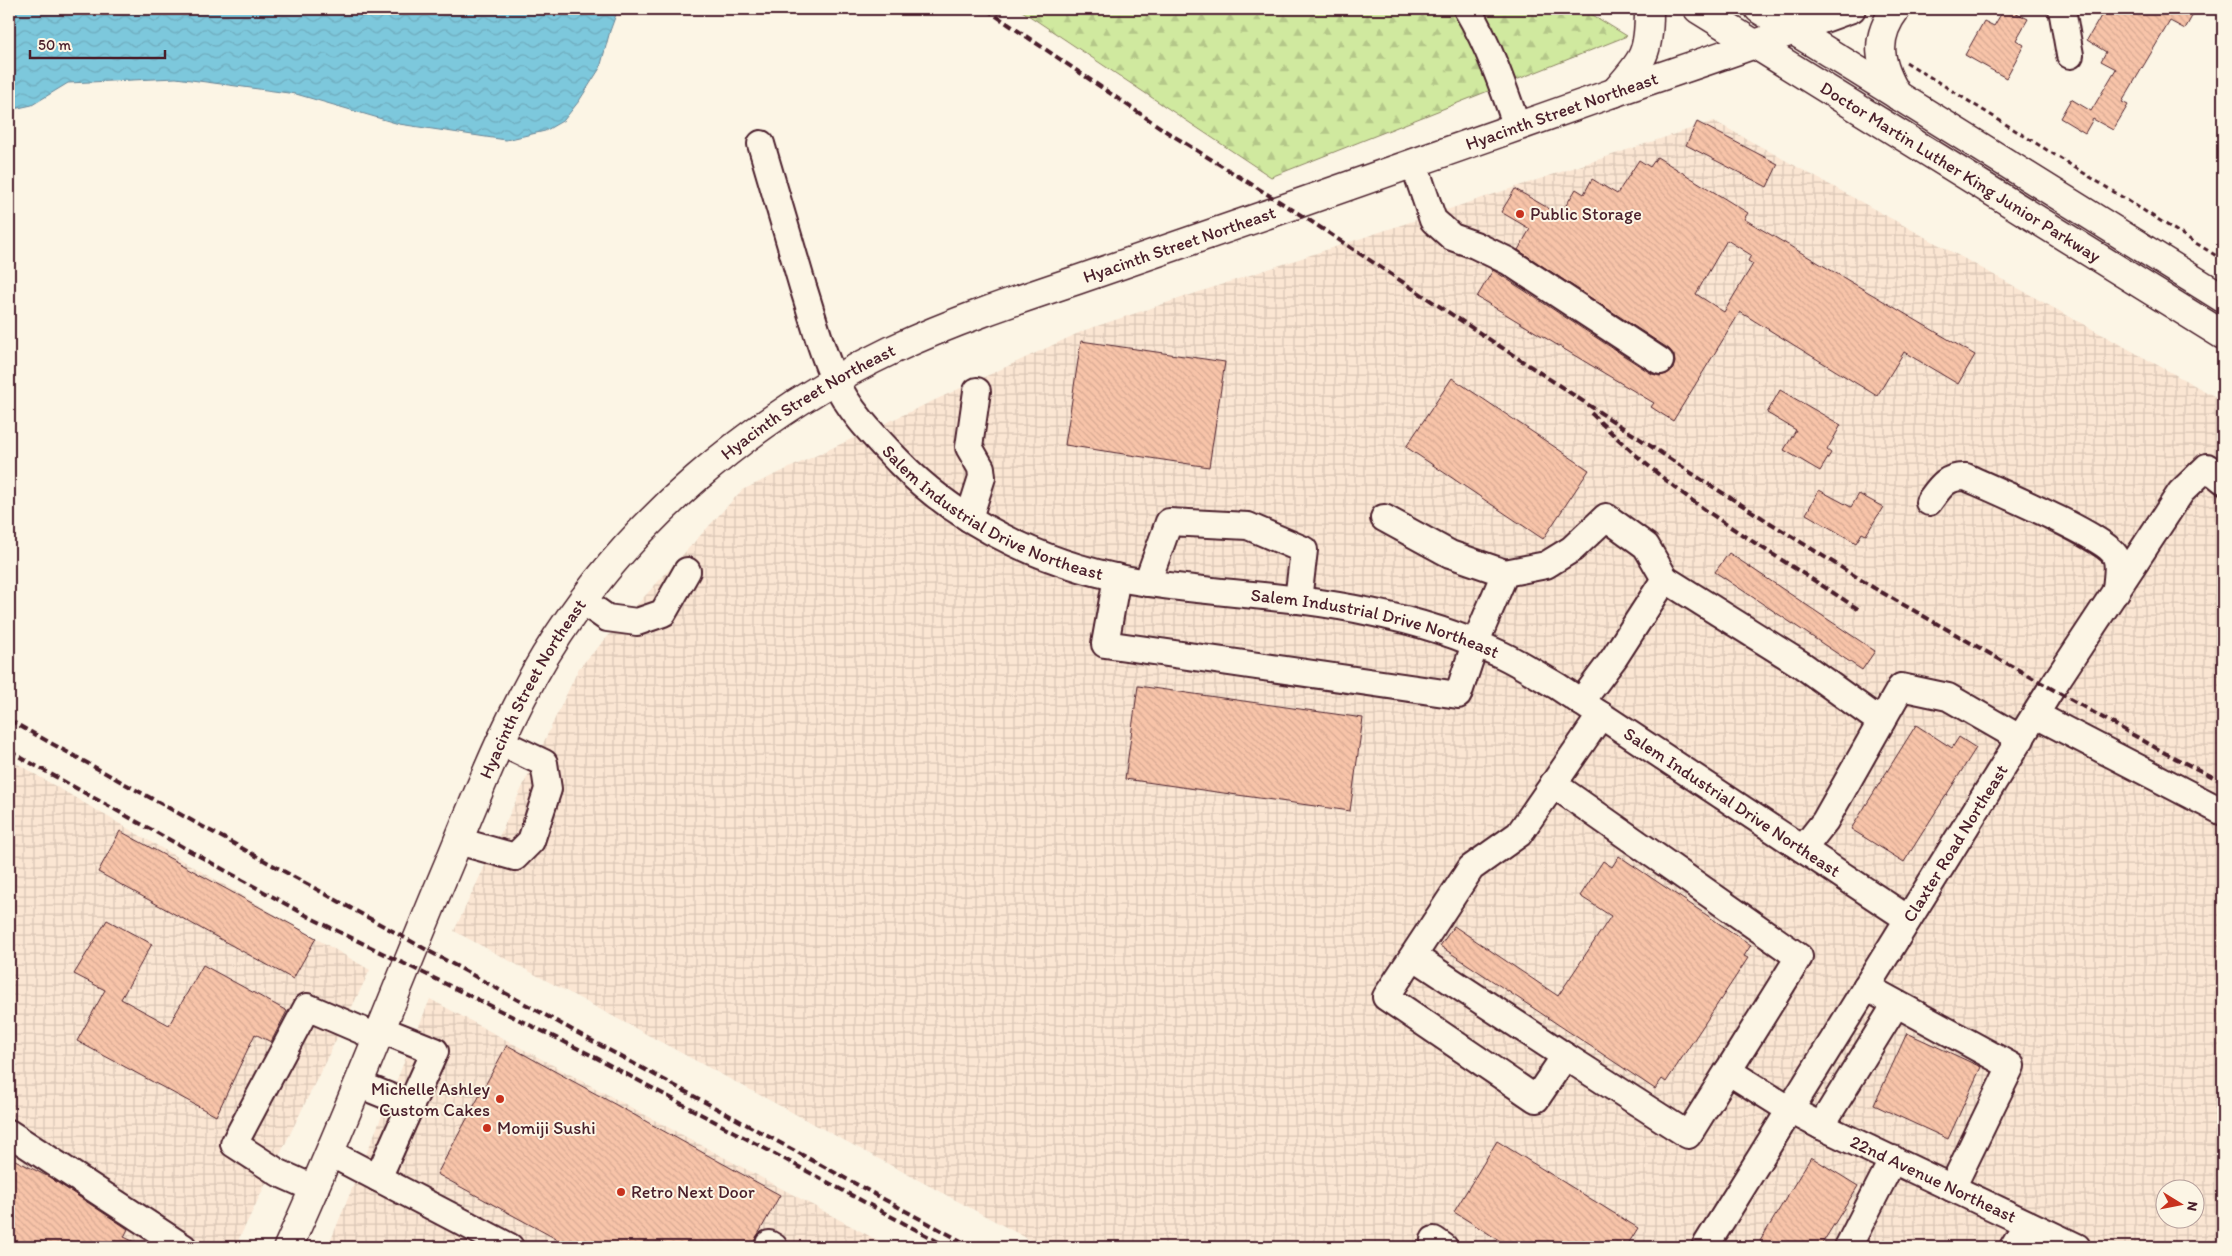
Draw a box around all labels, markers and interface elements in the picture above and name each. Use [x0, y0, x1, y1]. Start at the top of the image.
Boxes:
scale bar [30, 28, 165, 60]
text: 50 m [38, 36, 71, 54]
street label: Hyacinth Street Northeast [1463, 67, 1661, 155]
street label: Doctor Martin Luther King Junior Parkway [1816, 77, 2105, 268]
street label: Hyacinth Street Northeast [1080, 201, 1279, 288]
place label: Public Storage [1530, 203, 1642, 225]
marker: Public Storage [1514, 208, 1526, 220]
street label: Hyacinth Street Northeast [716, 339, 899, 465]
street label: Salem Industrial Drive Northeast [877, 440, 1106, 585]
street label: Salem Industrial Drive Northeast [1250, 584, 1503, 663]
street label: Hyacinth Street Northeast [474, 594, 591, 782]
street label: Salem Industrial Drive Northeast [1620, 722, 1845, 882]
street label: Claxter Road Northeast [1898, 760, 2013, 926]
place label: Michelle Ashley Custom Cakes [371, 1078, 491, 1121]
marker: Michelle Ashley Custom Cakes [494, 1093, 506, 1105]
place label: Momiji Sushi [497, 1117, 596, 1139]
marker: Momiji Sushi [481, 1122, 493, 1134]
street label: 22nd Avenue Northeast [1847, 1130, 2020, 1228]
north arrow [2154, 1178, 2204, 1228]
place label: Retro Next Door [631, 1181, 755, 1203]
marker: Retro Next Door [615, 1186, 627, 1198]
text: N [2183, 1200, 2202, 1212]

